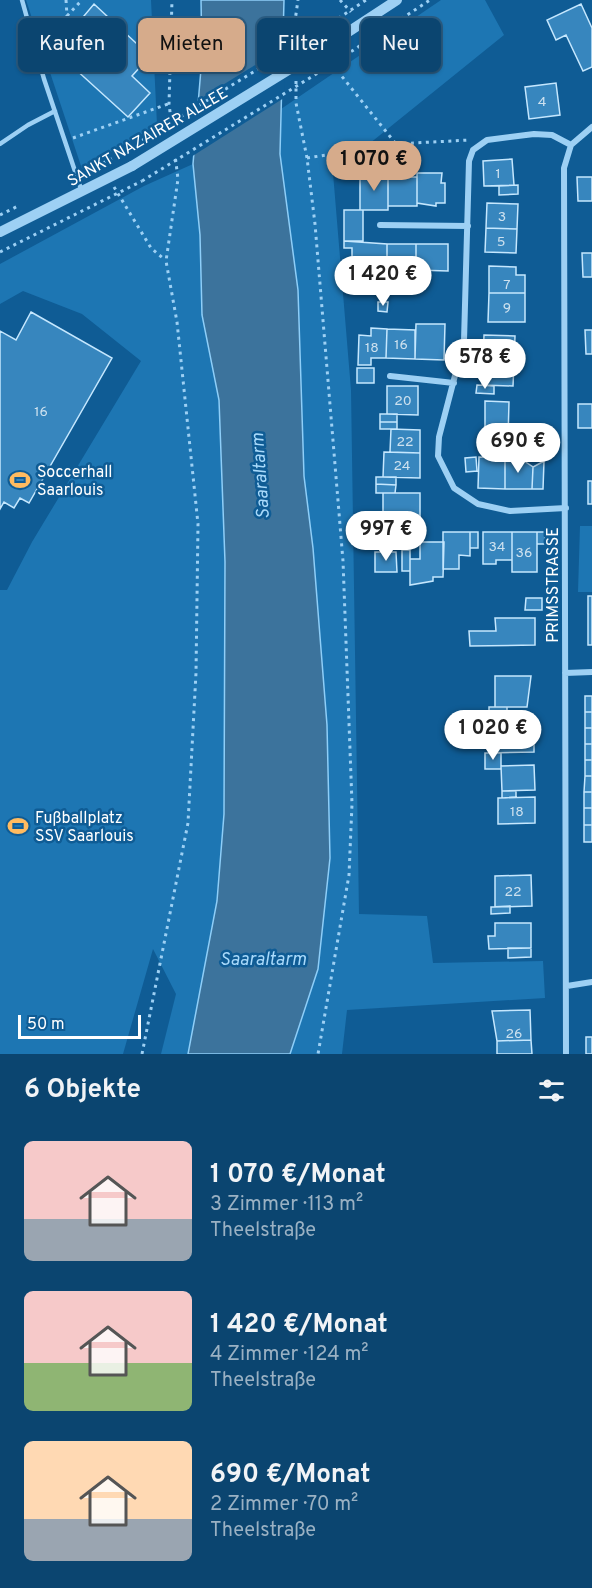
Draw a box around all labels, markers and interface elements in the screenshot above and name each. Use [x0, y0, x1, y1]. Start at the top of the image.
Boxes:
chip: Kaufen [18, 18, 126, 72]
chip: Mieten [138, 18, 245, 72]
chip: Filter [257, 18, 349, 72]
chip: Neu [361, 18, 441, 72]
street label: SANKT NAZAIRER ALLEE [64, 84, 232, 192]
house number: 4 [538, 94, 546, 111]
pin: 1 070 € [319, 141, 429, 192]
text: 1 070 € [340, 147, 408, 173]
house number: 1 [495, 166, 501, 183]
house number: 3 [498, 209, 506, 226]
house number: 5 [497, 234, 505, 251]
pin: 1 420 € [328, 256, 438, 307]
text: 1 420 € [349, 262, 417, 288]
house number: 7 [503, 277, 511, 294]
house number: 9 [503, 300, 511, 317]
house number: 16 [394, 337, 408, 354]
pin: 578 € [443, 339, 527, 390]
house number: 18 [365, 340, 379, 357]
text: 578 € [459, 345, 511, 371]
house number: 20 [394, 393, 412, 410]
house number: 16 [34, 404, 48, 421]
pin: 690 € [476, 423, 560, 474]
text: 690 € [490, 429, 546, 455]
water label: Saaraltarm [247, 432, 276, 520]
house number: 22 [396, 434, 414, 451]
house number: 24 [393, 458, 411, 475]
place label: Soccerhall Saarlouis [37, 463, 113, 501]
sports icon: Soccerhall Saarlouis [8, 468, 32, 492]
pin: 997 € [344, 511, 428, 562]
text: 997 € [360, 517, 412, 543]
street label: PRIMSSTRASSE [544, 527, 564, 643]
house number: 34 [488, 539, 506, 556]
house number: 36 [516, 545, 532, 562]
pin: 1 020 € [438, 710, 548, 761]
text: 1 020 € [458, 716, 528, 742]
house number: 18 [510, 804, 524, 821]
place label: Fußballplatz SSV Saarlouis [35, 809, 134, 847]
sports icon: Fußballplatz SSV Saarlouis [6, 814, 30, 838]
house number: 22 [504, 884, 522, 901]
water label: Saaraltarm [220, 949, 306, 972]
scale bar [18, 1012, 141, 1040]
text: 50 m [27, 1015, 65, 1035]
house number: 26 [506, 1026, 522, 1043]
text: 6 Objekte [24, 1074, 141, 1107]
icon: filters [535, 1074, 568, 1107]
text: 1 070 €/Monat [210, 1159, 386, 1192]
icon: home [72, 1165, 144, 1237]
text: 3 Zimmer · 113 m² [210, 1192, 363, 1218]
text: Theelstraße [210, 1218, 316, 1244]
text: 1 420 €/Monat [210, 1309, 388, 1342]
icon: home [72, 1315, 144, 1387]
text: 4 Zimmer · 124 m² [210, 1342, 369, 1368]
text: Theelstraße [210, 1368, 316, 1394]
text: 690 €/Monat [210, 1459, 370, 1492]
icon: home [72, 1465, 144, 1537]
text: 2 Zimmer · 70 m² [210, 1492, 358, 1518]
text: Theelstraße [210, 1518, 316, 1544]

